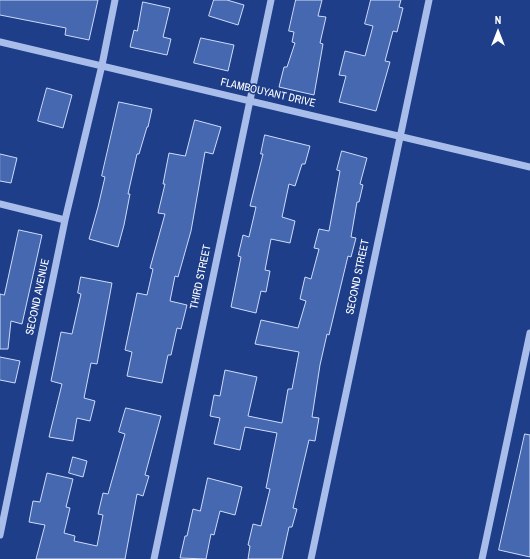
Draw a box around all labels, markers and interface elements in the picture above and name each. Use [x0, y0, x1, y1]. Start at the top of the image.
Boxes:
north arrow [478, 12, 518, 52]
text: N [495, 13, 501, 27]
street label: FLAMBOUYANT DRIVE [219, 76, 317, 110]
street label: SECOND STREET [344, 238, 372, 316]
street label: THIRD STREET [188, 244, 214, 310]
street label: SECOND AVENUE [23, 258, 53, 336]

